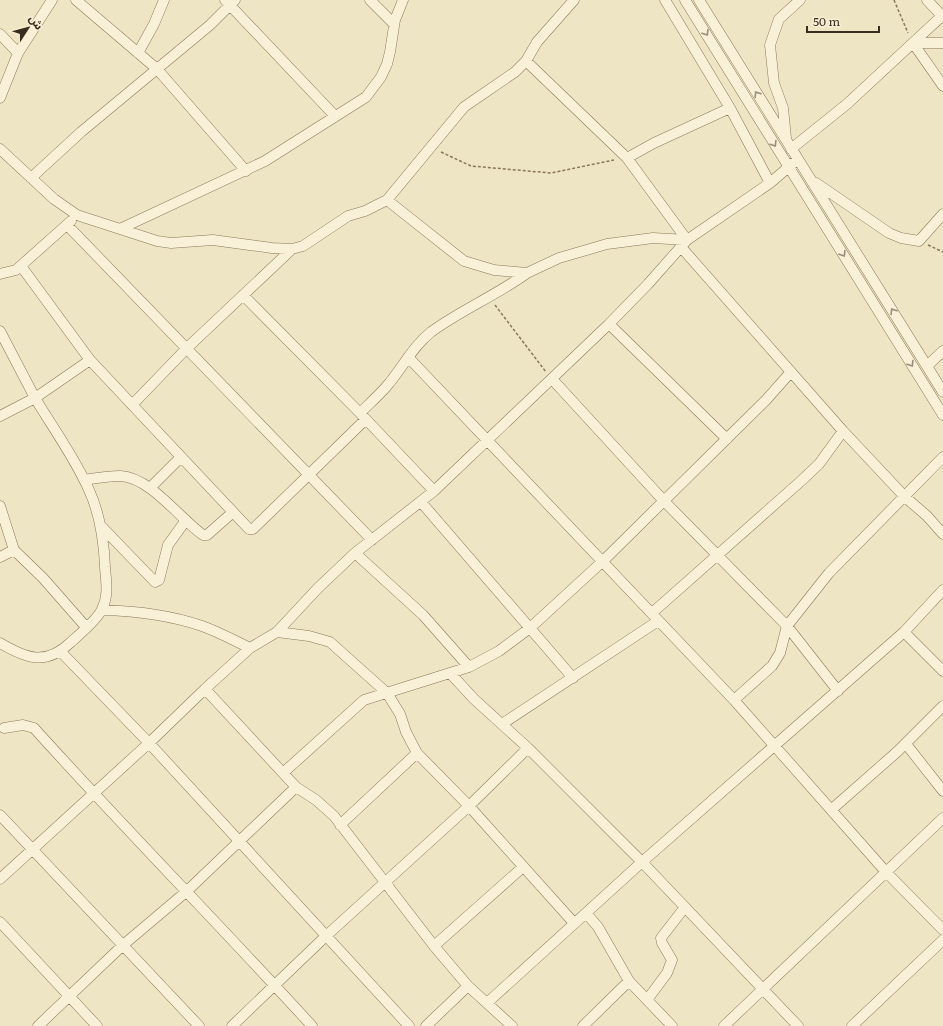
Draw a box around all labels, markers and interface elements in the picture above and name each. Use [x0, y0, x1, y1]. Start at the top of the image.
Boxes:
north arrow [8, 8, 48, 48]
scale bar [807, 8, 879, 34]
text: ش [26, 11, 48, 32]
text: 50 m [813, 12, 840, 30]
one-way arrow [701, 29, 708, 36]
one-way arrow [755, 91, 762, 98]
one-way arrow [769, 140, 777, 147]
one-way arrow [839, 250, 846, 257]
one-way arrow [890, 308, 898, 315]
one-way arrow [907, 360, 914, 367]

